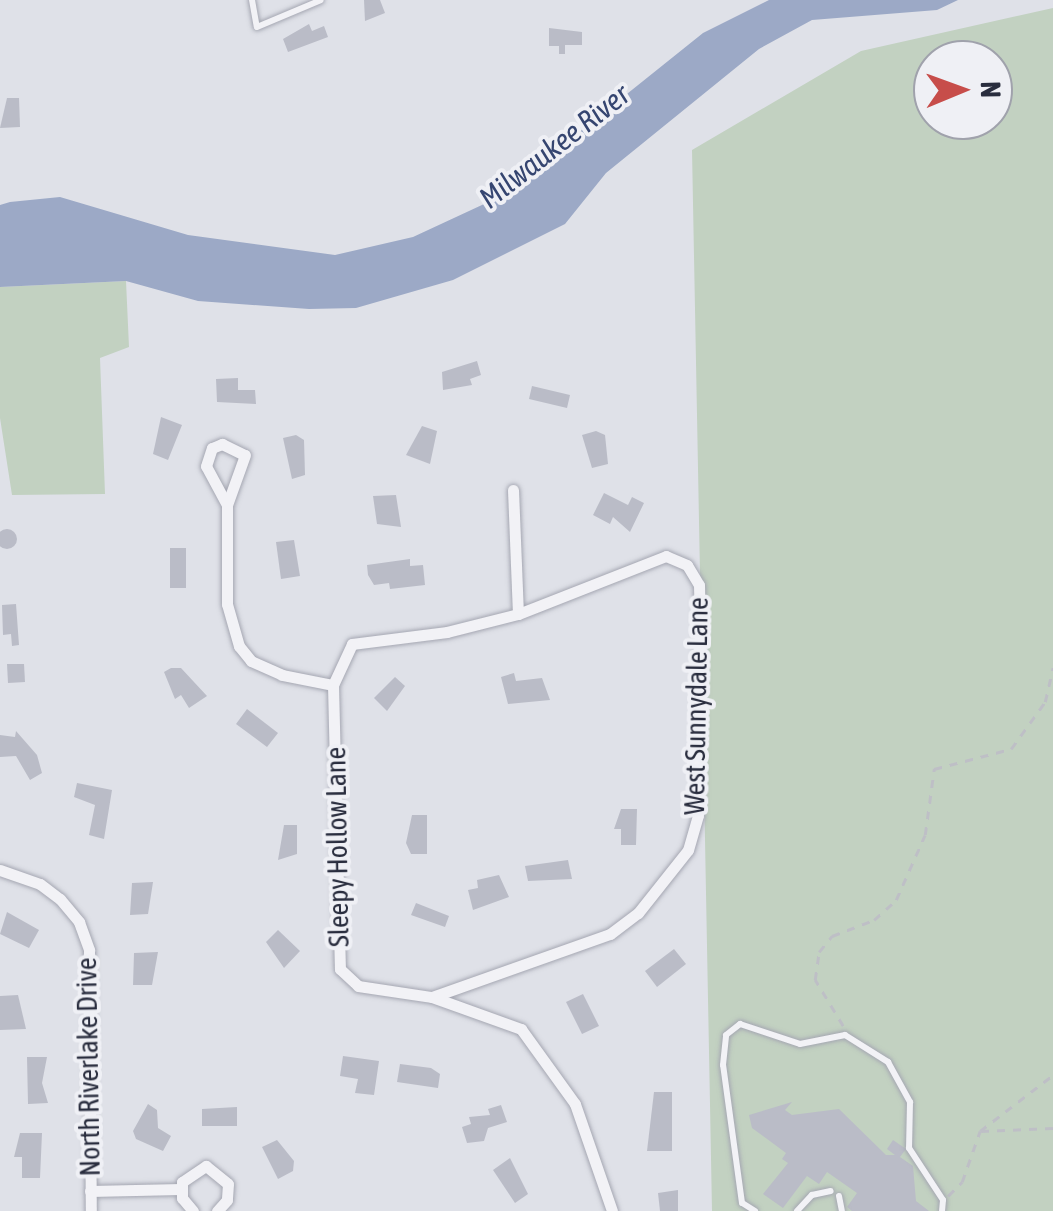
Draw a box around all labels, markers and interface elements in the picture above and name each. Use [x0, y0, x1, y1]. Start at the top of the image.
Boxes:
north arrow [913, 40, 1013, 140]
water label: Milwaukee River [472, 76, 636, 216]
text: N [975, 81, 1007, 98]
street label: West Sunnydale Lane [677, 597, 715, 815]
street label: Sleepy Hollow Lane [318, 747, 356, 947]
street label: North Riverlake Drive [69, 957, 107, 1177]

